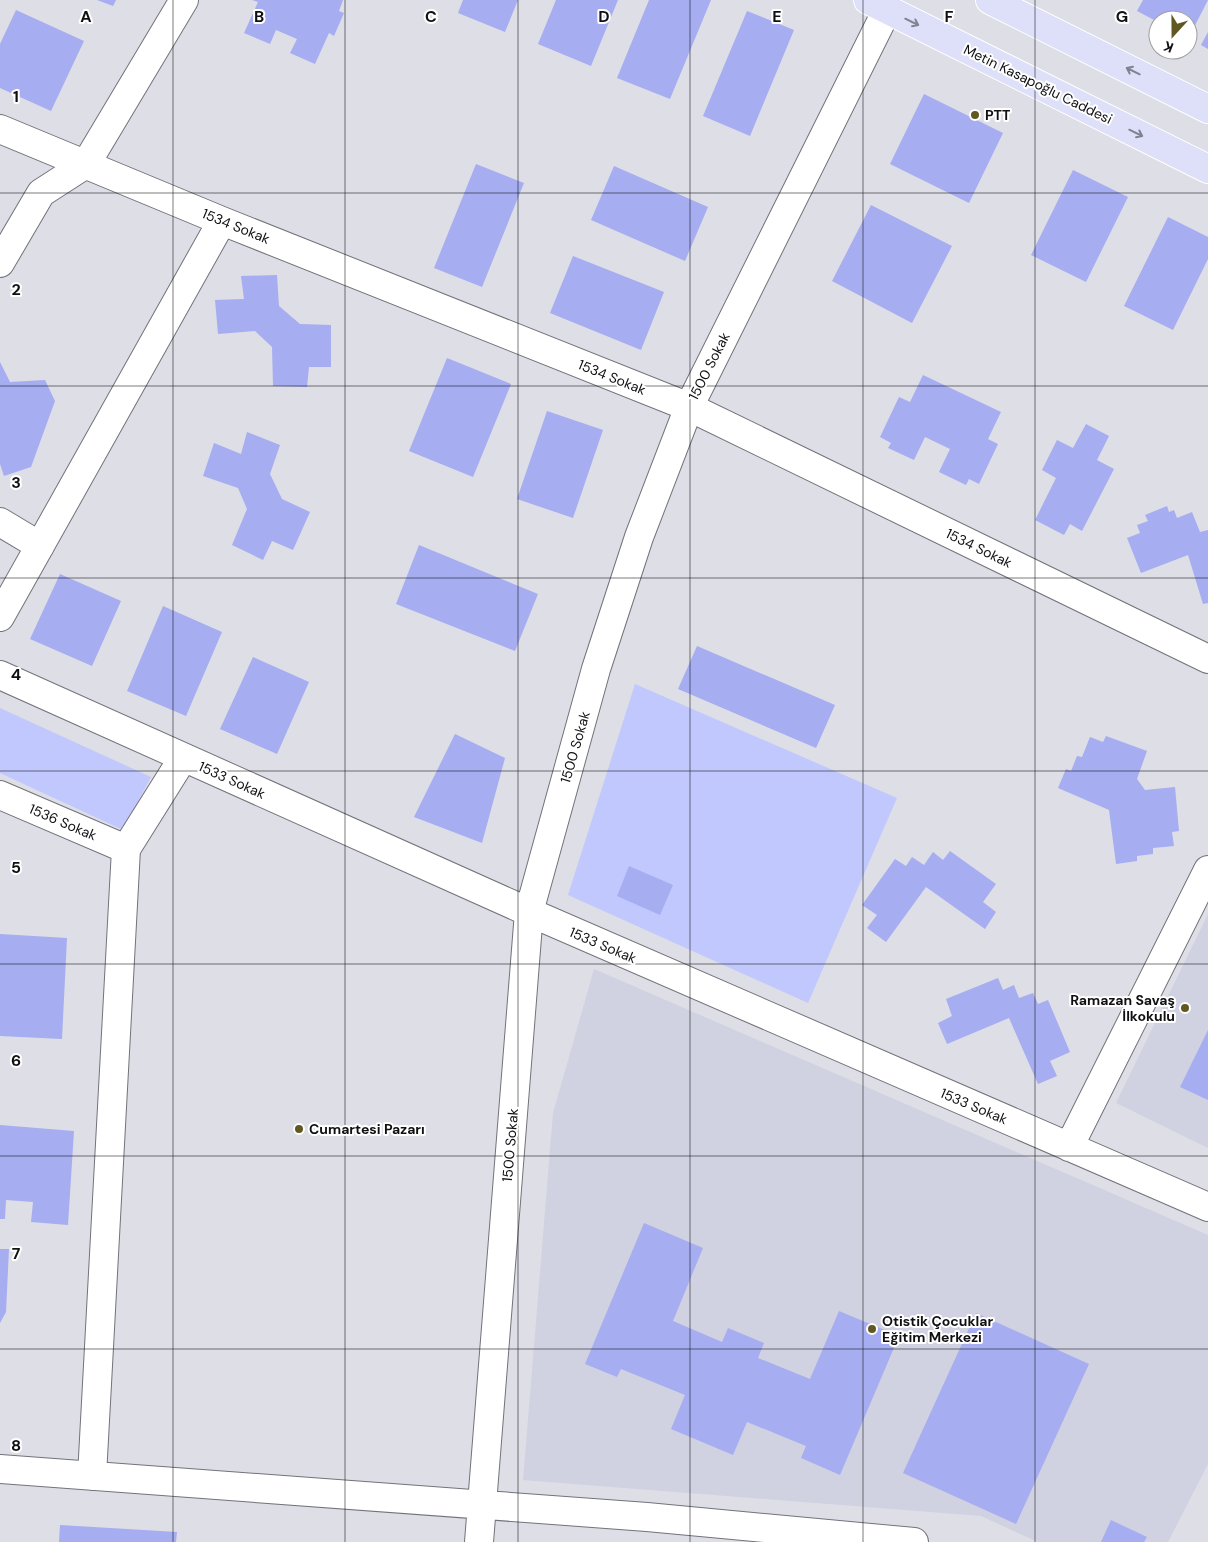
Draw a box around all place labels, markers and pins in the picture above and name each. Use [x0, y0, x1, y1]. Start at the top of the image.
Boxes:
place label: PTT [985, 106, 1010, 124]
marker: PTT [969, 109, 981, 121]
place label: Ramazan Savaş İlkokulu [1070, 991, 1175, 1025]
marker: Ramazan Savaş İlkokulu [1179, 1002, 1191, 1014]
place label: Cumartesi Pazarı [309, 1120, 425, 1138]
marker: Cumartesi Pazarı [293, 1123, 305, 1135]
place label: Otistik Çocuklar Eğitim Merkezi [882, 1312, 993, 1346]
marker: Otistik Çocuklar Eğitim Merkezi [866, 1323, 878, 1335]

